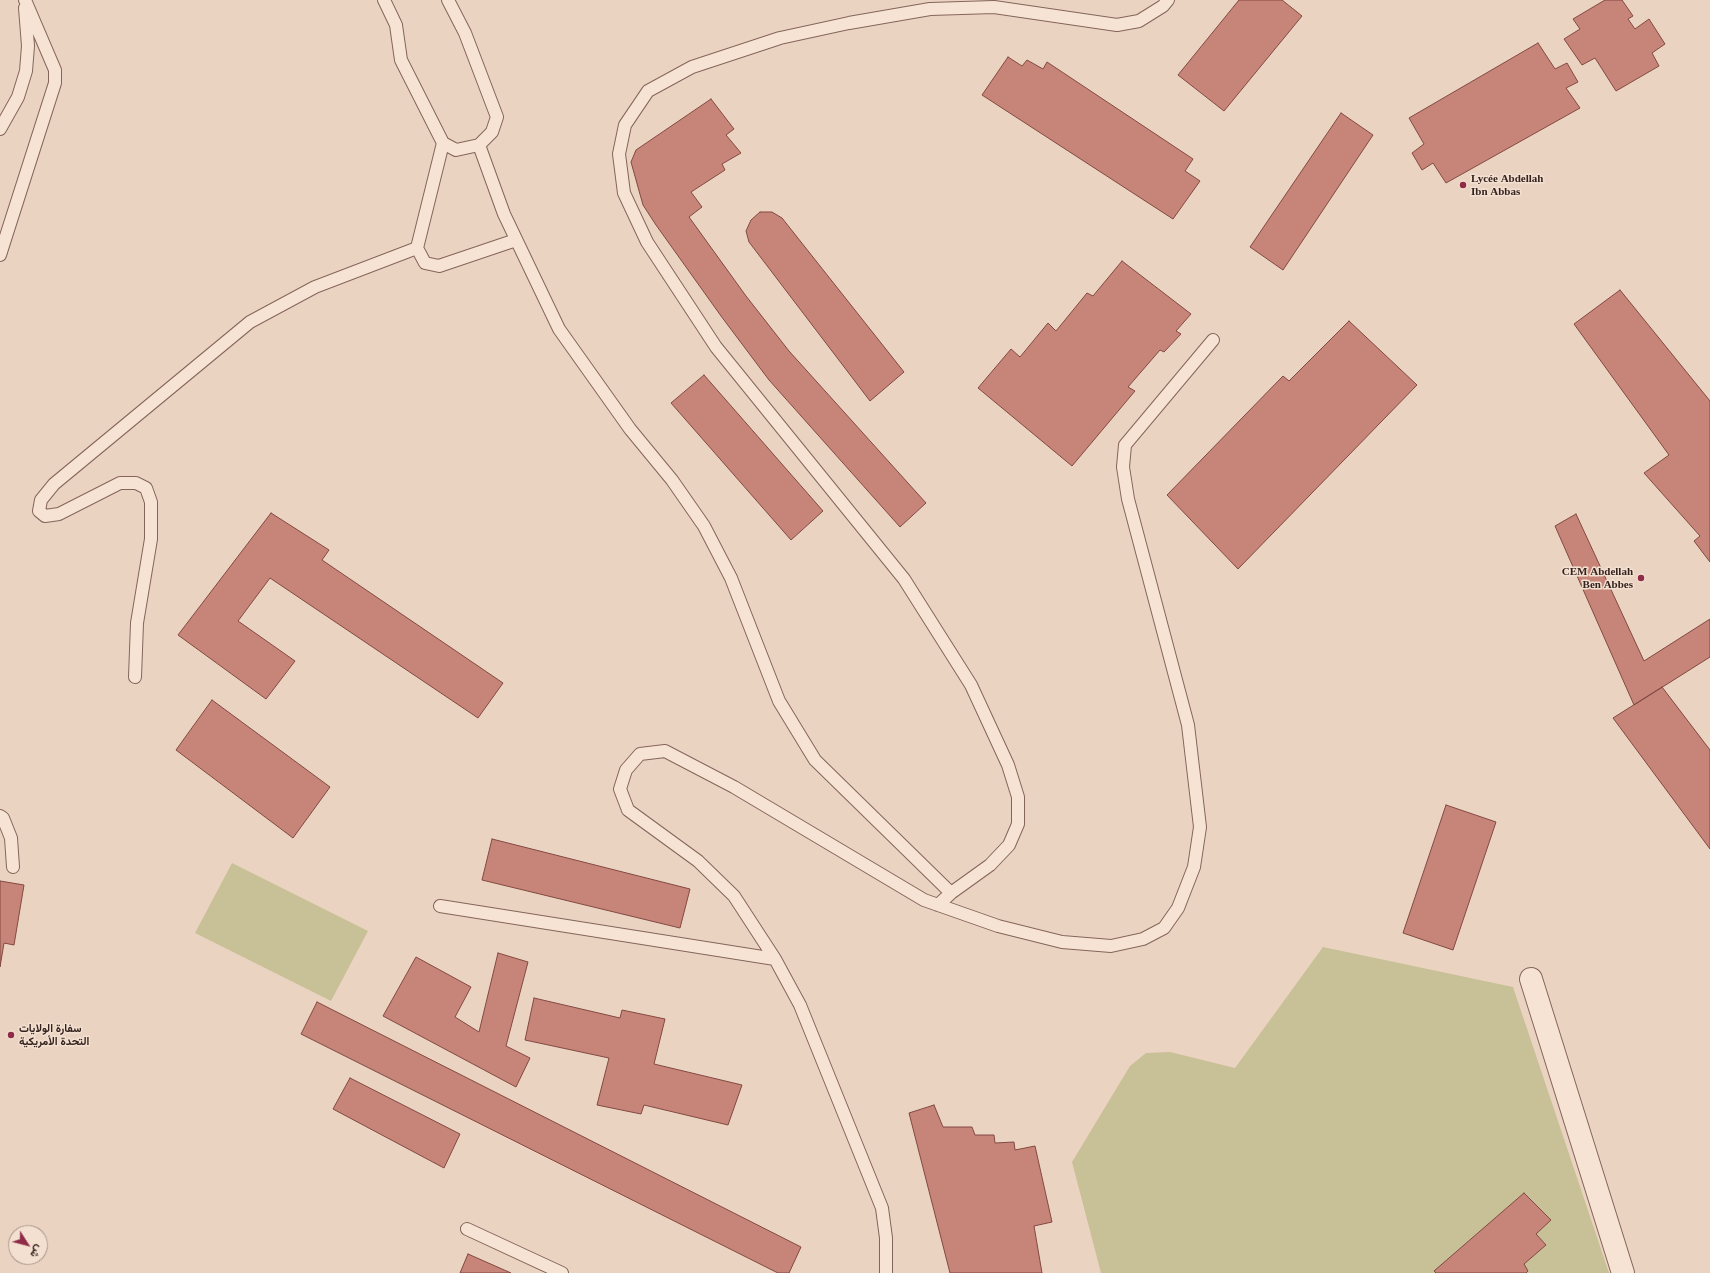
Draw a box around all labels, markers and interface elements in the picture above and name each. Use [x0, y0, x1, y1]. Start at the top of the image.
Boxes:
place label: Lycée Abdellah Ibn Abbas [1471, 172, 1543, 198]
marker: Lycée Abdellah Ibn Abbas [1458, 180, 1468, 190]
place label: CEM Abdellah Ben Abbes [1562, 565, 1633, 591]
marker: CEM Abdellah Ben Abbes [1636, 573, 1646, 583]
place label: سفارة الولايات التحدة الأمريكية [19, 1022, 89, 1048]
marker: سفارة الولايات التحدة الأمريكية [6, 1030, 16, 1040]
north arrow [8, 1225, 48, 1265]
text: ش [28, 1243, 46, 1260]

